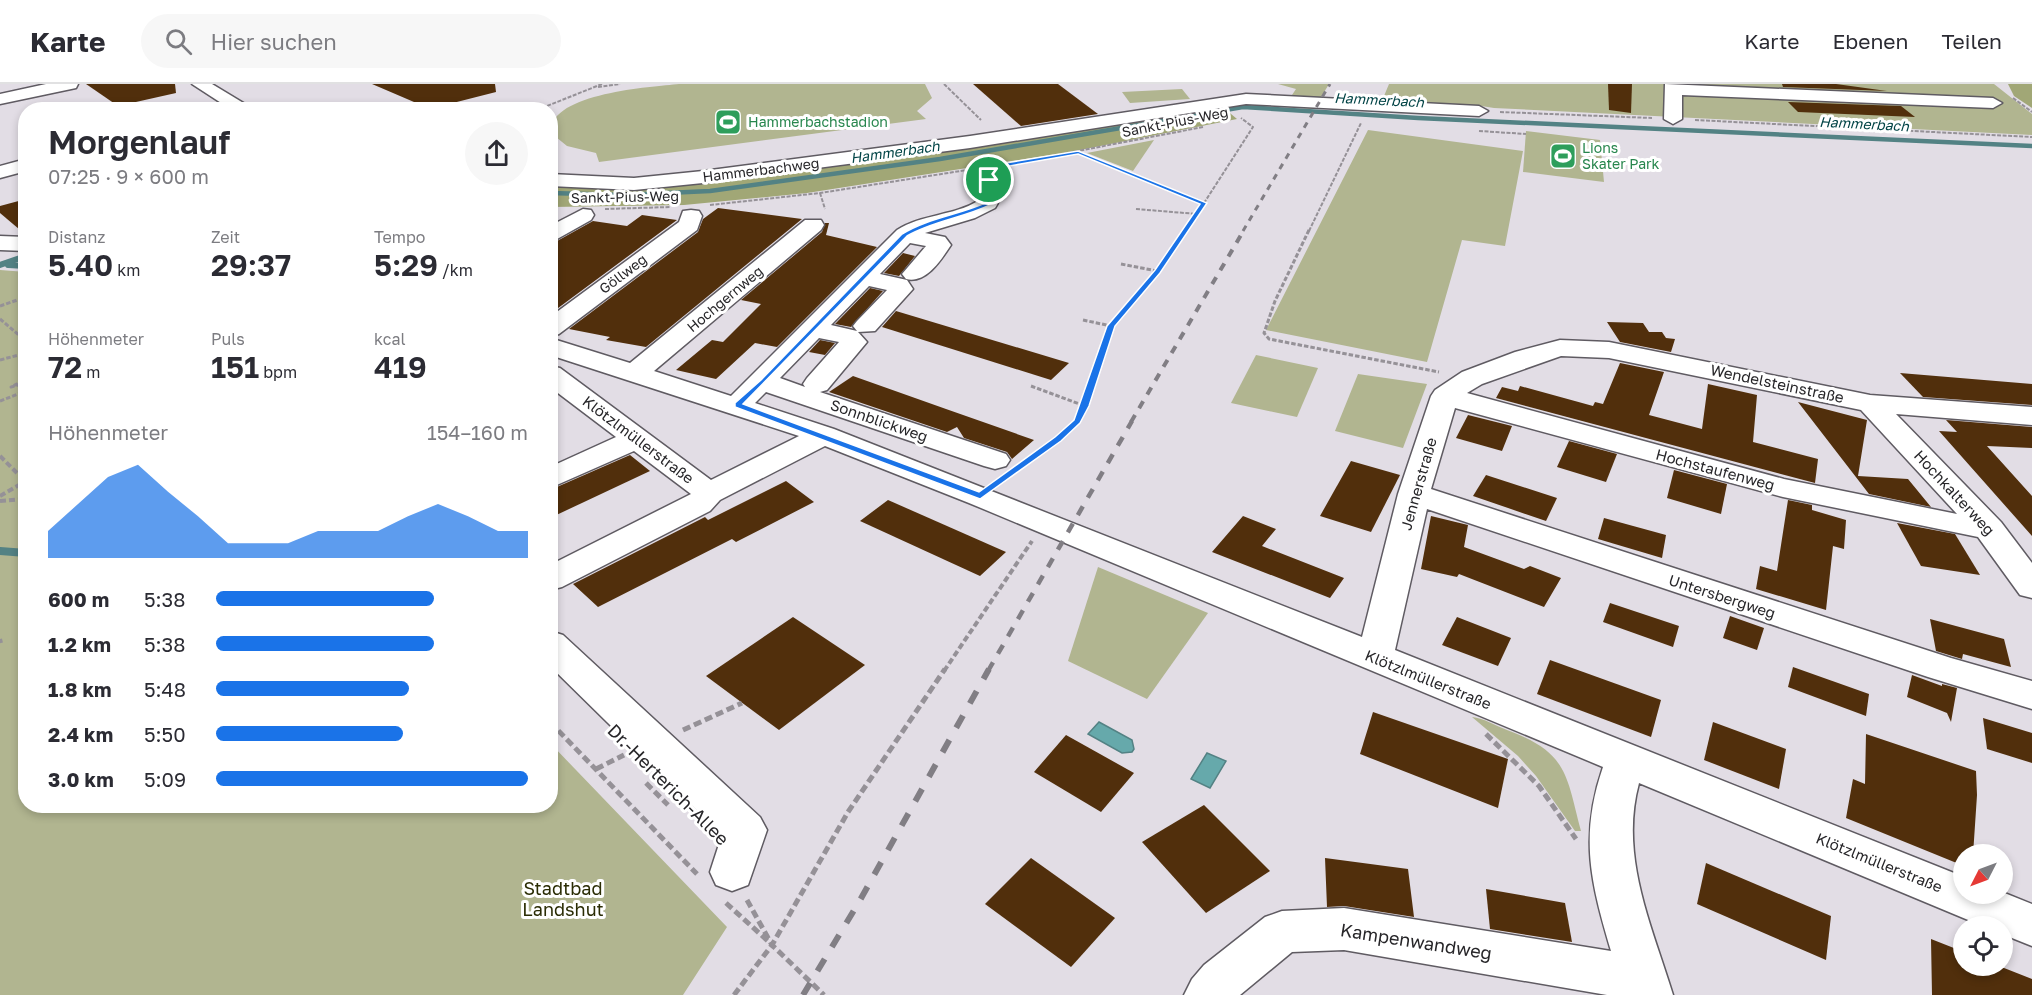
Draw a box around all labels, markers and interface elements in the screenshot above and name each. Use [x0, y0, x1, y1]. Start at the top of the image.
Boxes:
search box [141, 14, 561, 68]
text: Karte [30, 25, 105, 58]
icon: search [162, 25, 195, 58]
text: Hier suchen [210, 28, 337, 55]
text: Karte [1744, 28, 1800, 54]
text: Ebenen [1833, 28, 1908, 54]
text: Teilen [1941, 28, 2002, 54]
water label: Hammerbach [1334, 89, 1426, 110]
street label: Sankt-Pius-Weg [1120, 103, 1230, 140]
sports icon: Hammerbachstadion [713, 107, 743, 137]
place label: Hammerbachstadion [748, 113, 888, 130]
water label: Hammerbach [1819, 113, 1911, 134]
text: Morgenlauf [48, 122, 230, 161]
button: share [465, 122, 528, 185]
water label: Hammerbach [849, 137, 942, 166]
place label: Lions Skater Park [1582, 139, 1660, 172]
sports icon: Lions Skater Park [1548, 141, 1578, 171]
street label: Hammerbachweg [702, 154, 820, 185]
pin [963, 154, 1014, 205]
icon: arrive [972, 163, 1005, 196]
text: 07:25 · 9 × 600 m [48, 164, 209, 188]
street label: Sankt-Pius-Weg [571, 187, 679, 206]
text: Distanz [48, 227, 105, 247]
text: Zeit [211, 227, 240, 247]
text: Tempo [374, 227, 425, 247]
text: 5.40 [48, 247, 113, 283]
text: 29:37 [211, 247, 291, 283]
text: 5:29 [374, 247, 438, 283]
street label: Göllweg [596, 250, 650, 297]
text: km [113, 260, 140, 280]
text: /km [438, 260, 473, 280]
street label: Hochgernweg [683, 262, 766, 335]
text: Höhenmeter [48, 329, 144, 349]
text: Puls [211, 329, 245, 349]
text: kcal [374, 329, 406, 349]
text: 72 [48, 349, 82, 385]
text: 151 [211, 349, 259, 385]
text: 419 [374, 349, 427, 385]
street label: Wendelsteinstraße [1709, 360, 1846, 406]
text: m [82, 362, 100, 382]
text: bpm [259, 362, 297, 382]
street label: Klötzlmüllerstraße [579, 392, 698, 487]
street label: Sonnblickweg [828, 395, 930, 445]
text: Höhenmeter [48, 420, 168, 444]
text: 154–160 m [427, 420, 528, 444]
street label: Jennerstraße [1396, 435, 1440, 532]
street label: Hochstaufenweg [1654, 445, 1777, 494]
street label: Hochkalterweg [1911, 446, 1999, 539]
street label: Untersbergweg [1667, 570, 1778, 622]
text: 600 m [48, 587, 109, 611]
text: 5:38 [144, 587, 186, 611]
text: 1.2 km [48, 632, 111, 656]
text: 5:38 [144, 632, 186, 656]
street label: Klötzlmüllerstraße [1363, 646, 1494, 713]
text: 1.8 km [48, 677, 112, 701]
text: 5:48 [144, 677, 186, 701]
street label: Dr.-Herterich-Allee [604, 719, 734, 849]
text: 2.4 km [48, 722, 113, 746]
text: 5:50 [144, 722, 186, 746]
text: 3.0 km [48, 767, 114, 791]
text: 5:09 [144, 767, 186, 791]
street label: Klötzlmüllerstraße [1814, 829, 1945, 896]
north arrow [1953, 844, 2013, 904]
map controls [1953, 844, 2013, 976]
park label: Stadtbad Landshut [522, 877, 604, 920]
button: locate [1953, 916, 2013, 976]
street label: Kampenwandweg [1339, 918, 1494, 964]

